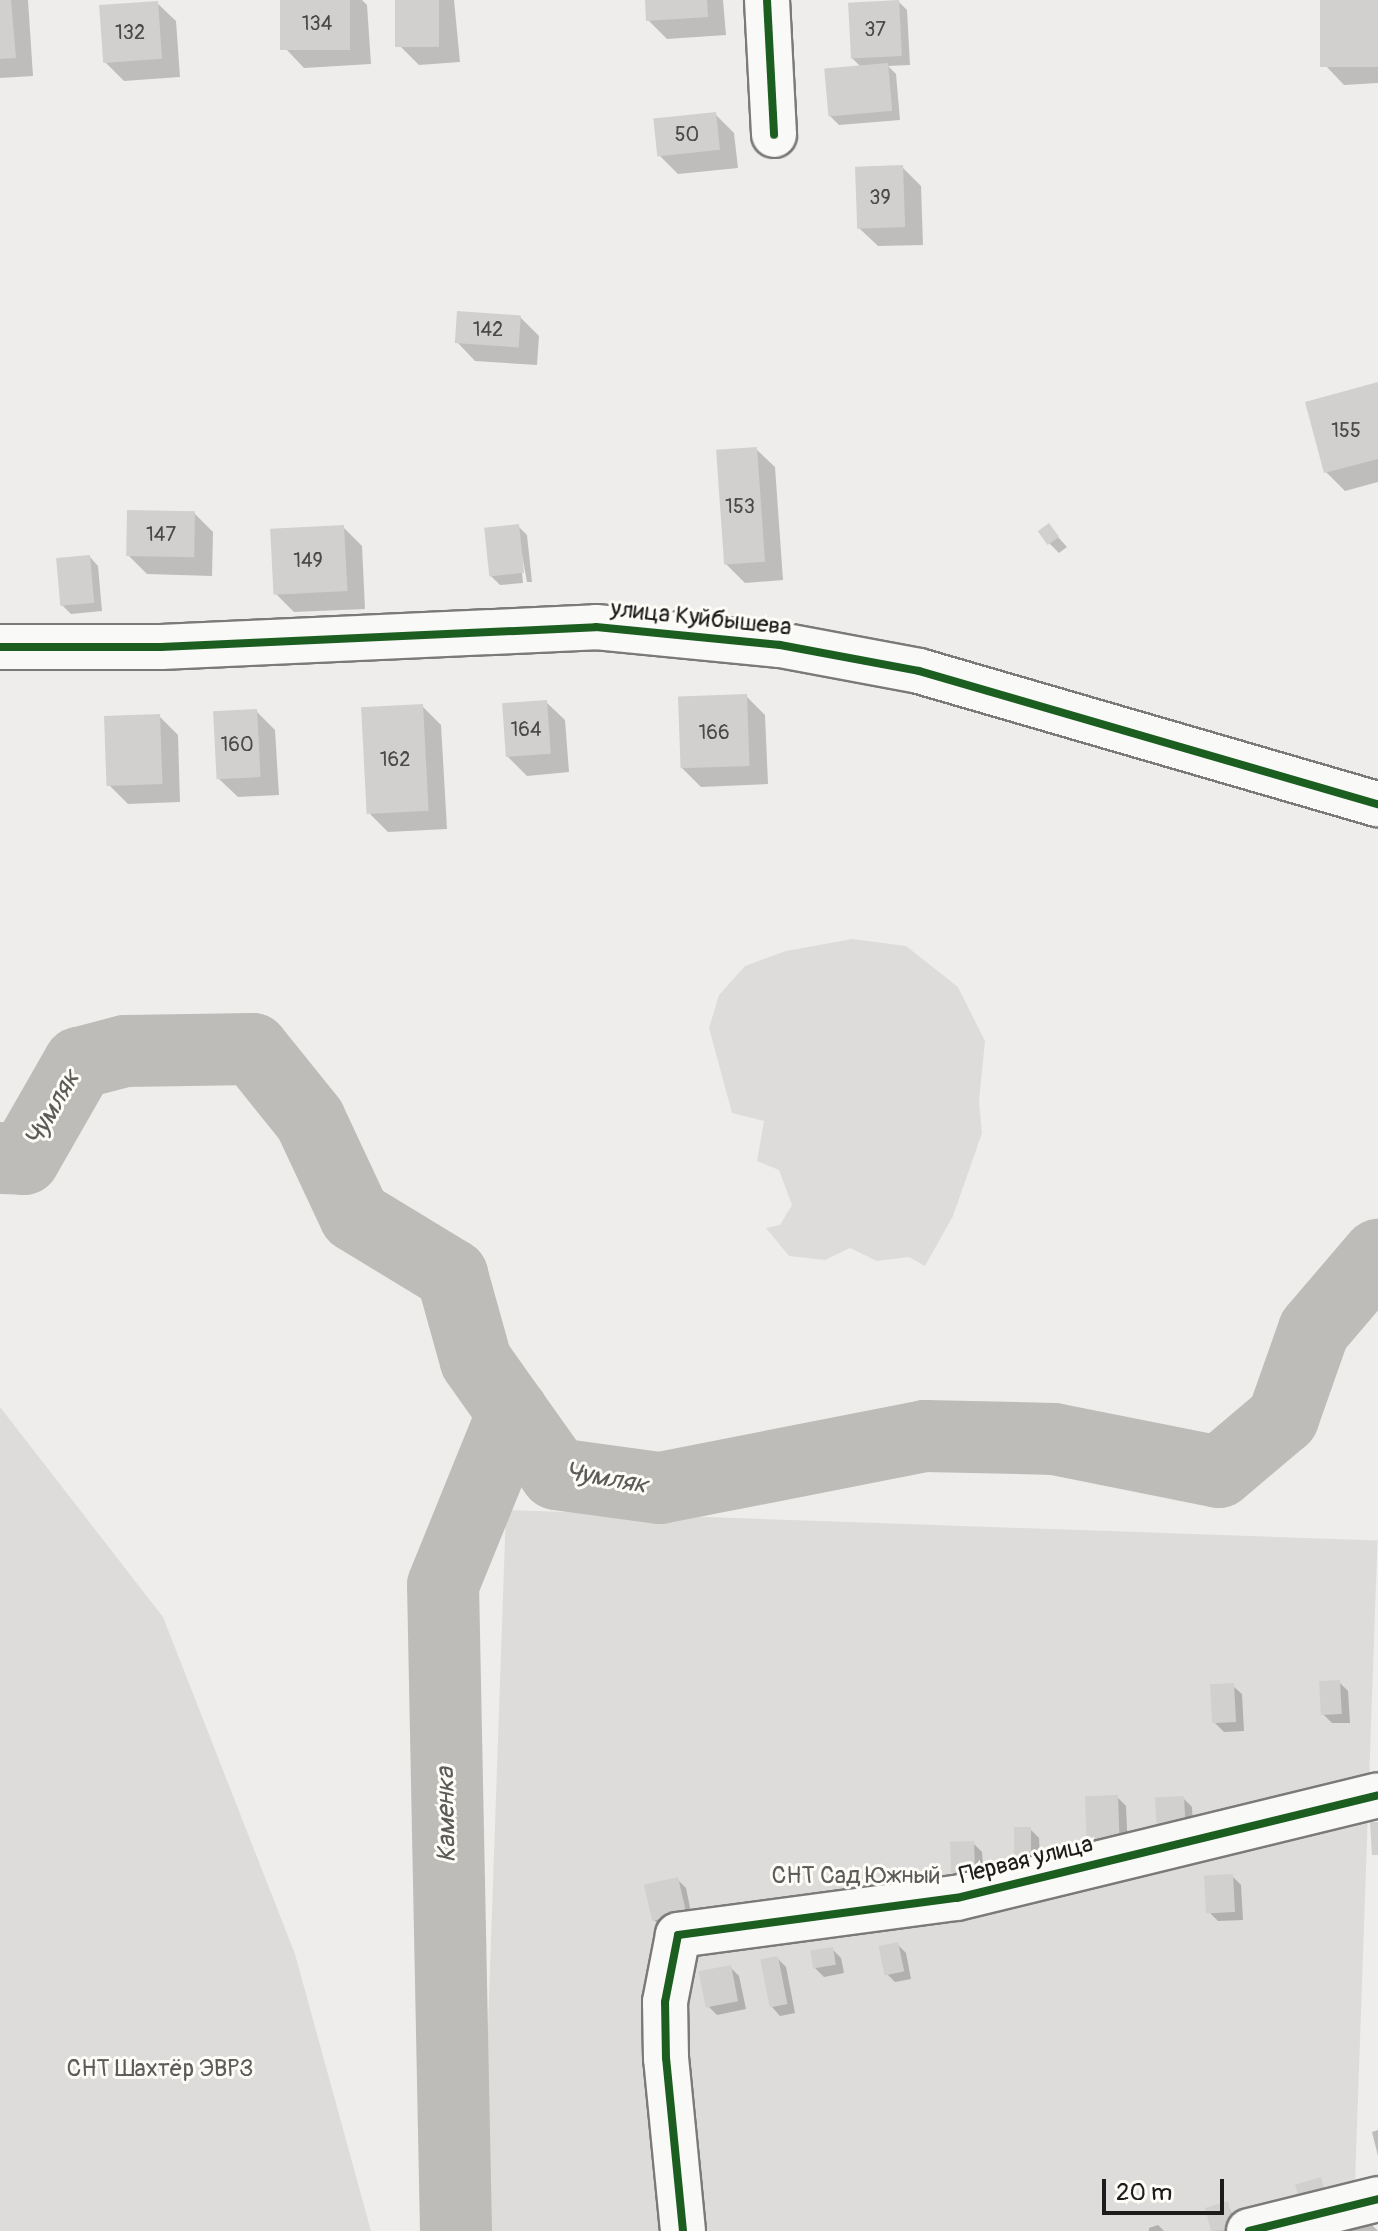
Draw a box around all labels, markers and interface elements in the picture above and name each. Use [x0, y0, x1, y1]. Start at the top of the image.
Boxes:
house number: 134 [302, 11, 332, 35]
house number: 37 [864, 17, 886, 41]
house number: 132 [115, 20, 145, 44]
house number: 50 [675, 122, 699, 146]
house number: 39 [869, 185, 891, 209]
house number: 142 [473, 317, 503, 341]
house number: 155 [1331, 418, 1361, 442]
house number: 153 [725, 494, 755, 518]
house number: 147 [146, 522, 176, 546]
house number: 149 [293, 548, 323, 572]
street label: улица Куйбышева [609, 594, 793, 642]
house number: 164 [510, 717, 542, 741]
house number: 166 [698, 720, 730, 744]
house number: 160 [220, 732, 254, 756]
house number: 162 [380, 747, 410, 771]
water label: Чумляк [19, 1065, 87, 1153]
water label: Чумляк [562, 1456, 650, 1502]
water label: Каменка [431, 1767, 463, 1863]
street label: Первая улица [956, 1829, 1096, 1891]
park label: СНТ Сад Южный [771, 1862, 941, 1890]
park label: СНТ Шахтёр ЭВРЗ [66, 2055, 254, 2083]
scale bar [1106, 2163, 1228, 2213]
text: 20 m [1116, 2178, 1172, 2207]

